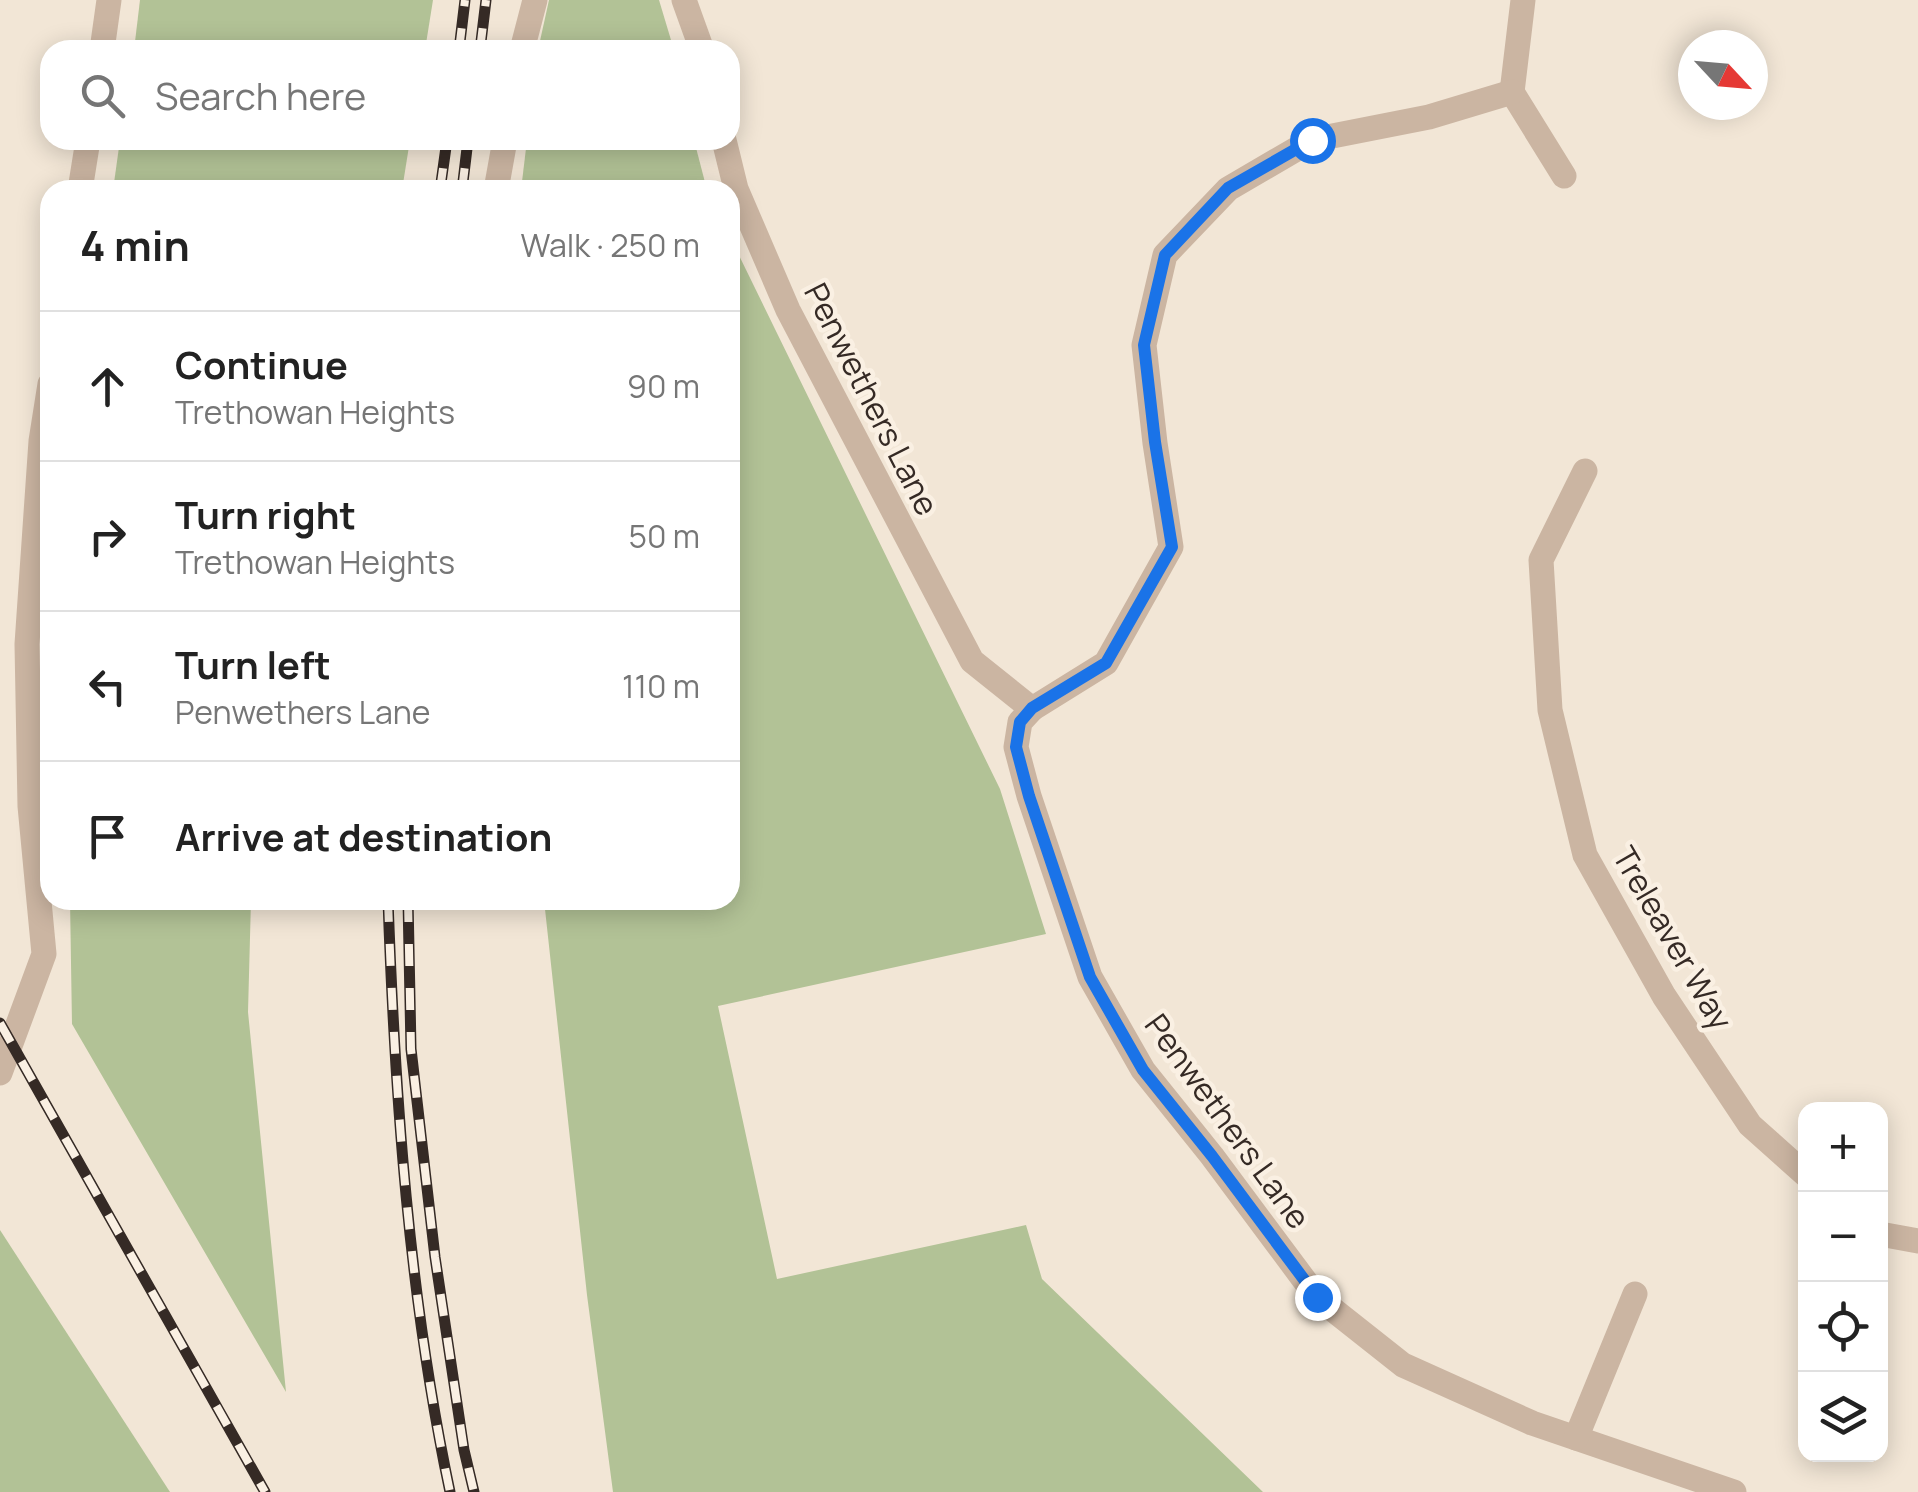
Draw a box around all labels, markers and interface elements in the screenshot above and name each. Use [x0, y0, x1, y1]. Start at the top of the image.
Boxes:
north arrow [1678, 30, 1768, 120]
search box [40, 40, 740, 150]
icon: search [75, 68, 130, 123]
text: Search here [155, 69, 366, 121]
route start [1290, 118, 1336, 164]
text: 4 min [80, 216, 190, 274]
text: Walk · 250 m [521, 223, 700, 267]
street label: Penwethers Lane [794, 275, 950, 523]
text: Continue [175, 338, 348, 390]
icon: ahead [80, 359, 135, 414]
text: 90 m [627, 364, 700, 408]
text: Trethowan Heights [175, 390, 455, 434]
text: Turn right [175, 488, 356, 540]
icon: right [80, 509, 135, 564]
text: 50 m [628, 514, 700, 558]
text: Trethowan Heights [175, 540, 455, 584]
text: Turn left [175, 638, 331, 690]
icon: left [80, 659, 135, 714]
text: 110 m [622, 664, 700, 708]
text: Penwethers Lane [175, 690, 430, 734]
icon: arrive [80, 809, 135, 864]
text: Arrive at destination [175, 810, 552, 862]
street label: Treleaver Way [1603, 838, 1743, 1038]
street label: Penwethers Lane [1135, 1005, 1321, 1237]
map controls [1798, 1102, 1888, 1462]
button: + [1798, 1102, 1888, 1192]
button: − [1798, 1192, 1888, 1282]
route end [1295, 1275, 1341, 1321]
button: locate [1798, 1282, 1888, 1372]
button: layers [1798, 1372, 1888, 1462]

